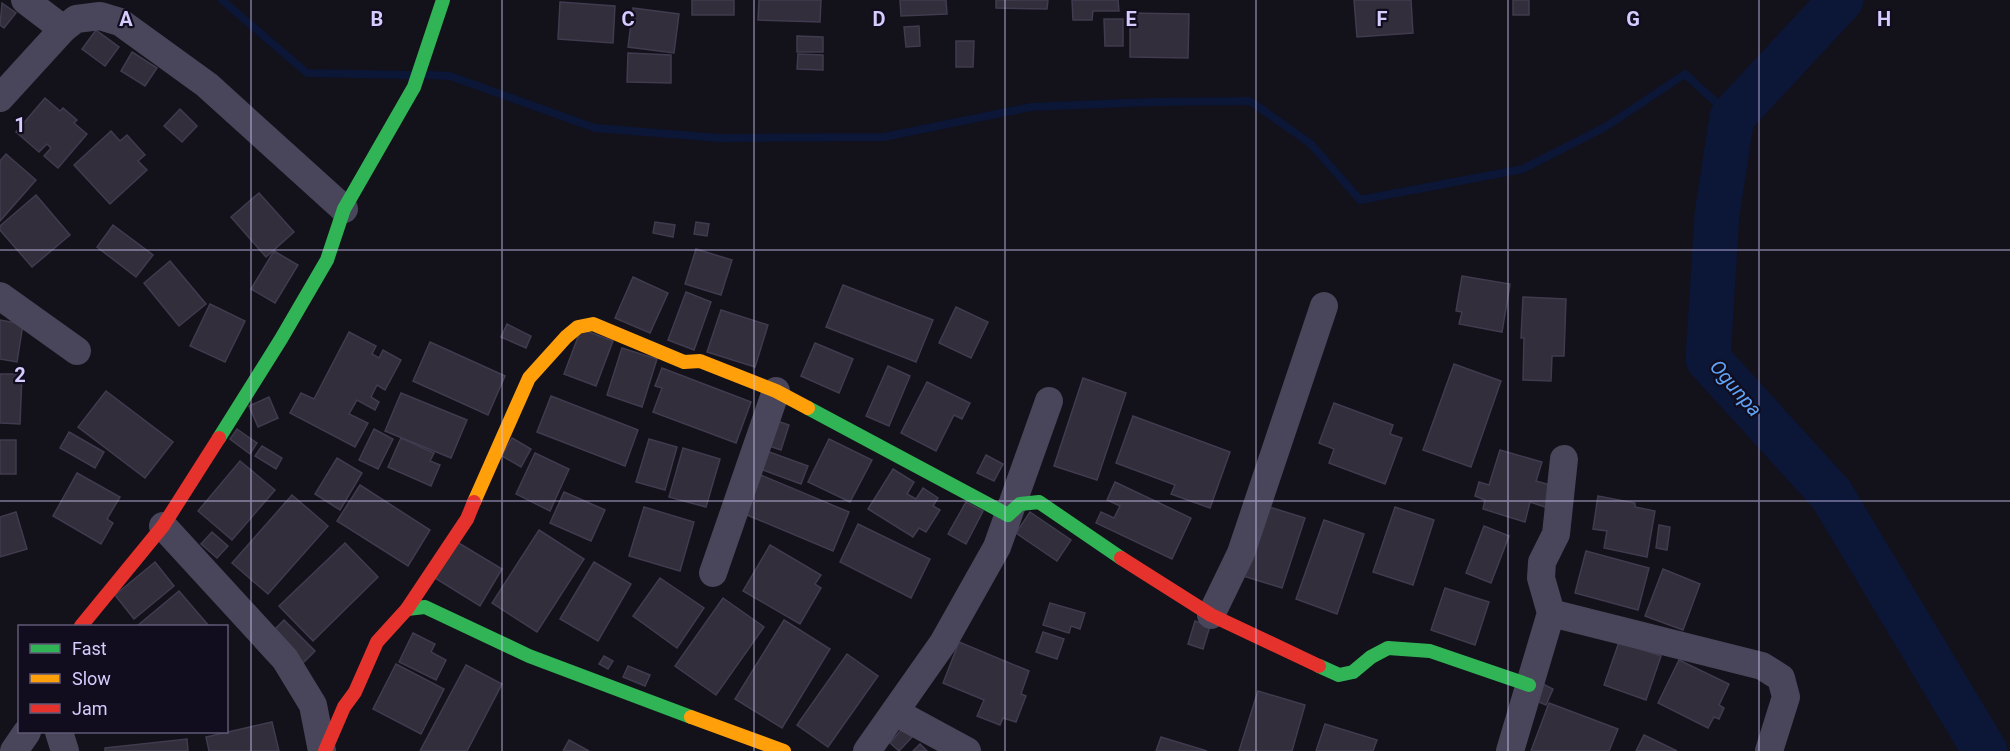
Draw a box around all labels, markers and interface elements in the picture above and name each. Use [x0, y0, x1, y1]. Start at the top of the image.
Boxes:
text: A [119, 7, 133, 31]
text: B [371, 7, 383, 31]
text: C [621, 7, 635, 31]
text: D [873, 7, 886, 31]
text: E [1125, 7, 1137, 31]
text: F [1377, 7, 1388, 31]
text: G [1626, 7, 1640, 31]
text: H [1877, 7, 1891, 31]
text: 1 [14, 113, 26, 137]
water label: Ogunpa [1705, 355, 1767, 421]
text: 2 [14, 363, 26, 387]
legend [18, 625, 228, 733]
text: Fast [72, 638, 107, 659]
text: Slow [72, 668, 111, 689]
text: Jam [72, 698, 108, 719]

